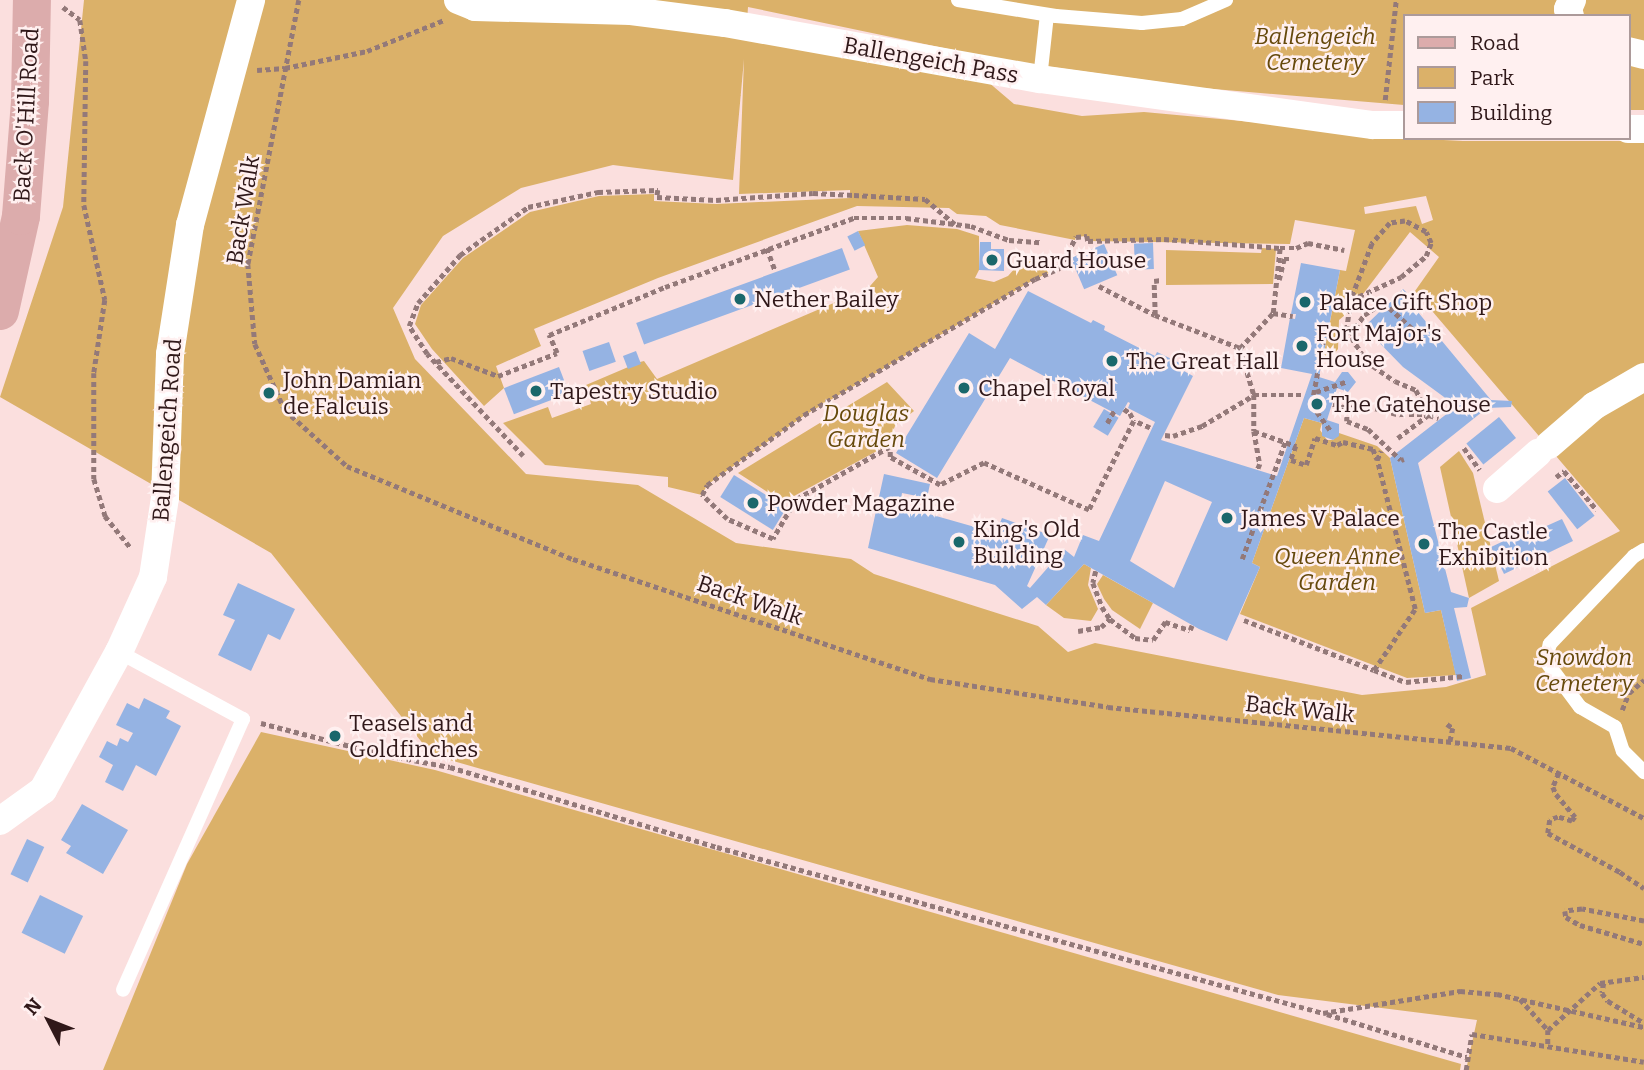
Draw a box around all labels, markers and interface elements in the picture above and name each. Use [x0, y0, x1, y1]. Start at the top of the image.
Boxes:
legend [1402, 14, 1630, 140]
park label: Ballengeich Cemetery [1254, 22, 1376, 76]
street label: Back O'Hill Road [8, 27, 44, 203]
text: Road [1470, 30, 1519, 56]
street label: Ballengeich Pass [841, 31, 1021, 89]
text: Park [1470, 65, 1514, 91]
text: Building [1470, 100, 1552, 126]
street label: Back Walk [221, 154, 265, 266]
place label: Guard House [1006, 246, 1146, 274]
marker: Guard House [984, 252, 1000, 268]
place label: Nether Bailey [754, 285, 899, 313]
place label: Palace Gift Shop [1319, 288, 1492, 316]
marker: Nether Bailey [732, 291, 748, 307]
marker: Palace Gift Shop [1297, 294, 1313, 310]
place label: Fort Major's House [1316, 319, 1442, 373]
street label: Ballengeich Road [147, 337, 187, 523]
marker: Fort Major's House [1294, 338, 1310, 354]
place label: The Great Hall [1126, 347, 1279, 375]
marker: The Great Hall [1104, 353, 1120, 369]
place label: John Damian de Falcuis [283, 366, 421, 420]
place label: Chapel Royal [978, 374, 1115, 402]
place label: Tapestry Studio [550, 377, 717, 405]
marker: Chapel Royal [956, 380, 972, 396]
marker: Tapestry Studio [528, 383, 544, 399]
marker: John Damian de Falcuis [261, 385, 277, 401]
place label: The Gatehouse [1331, 390, 1491, 418]
marker: The Gatehouse [1309, 396, 1325, 412]
park label: Douglas Garden [823, 399, 909, 453]
place label: Powder Magazine [767, 489, 955, 517]
marker: Powder Magazine [745, 495, 761, 511]
place label: James V Palace [1241, 504, 1400, 532]
marker: James V Palace [1219, 510, 1235, 526]
place label: King's Old Building [973, 515, 1080, 569]
place label: The Castle Exhibition [1438, 517, 1548, 571]
marker: King's Old Building [951, 534, 967, 550]
marker: The Castle Exhibition [1416, 536, 1432, 552]
park label: Queen Anne Garden [1274, 542, 1400, 596]
street label: Back Walk [694, 569, 806, 631]
park label: Snowdon Cemetery [1535, 643, 1633, 697]
street label: Back Walk [1244, 690, 1356, 728]
place label: Teasels and Goldfinches [349, 709, 478, 763]
marker: Teasels and Goldfinches [327, 728, 343, 744]
north arrow [14, 986, 84, 1056]
text: N [20, 993, 46, 1020]

